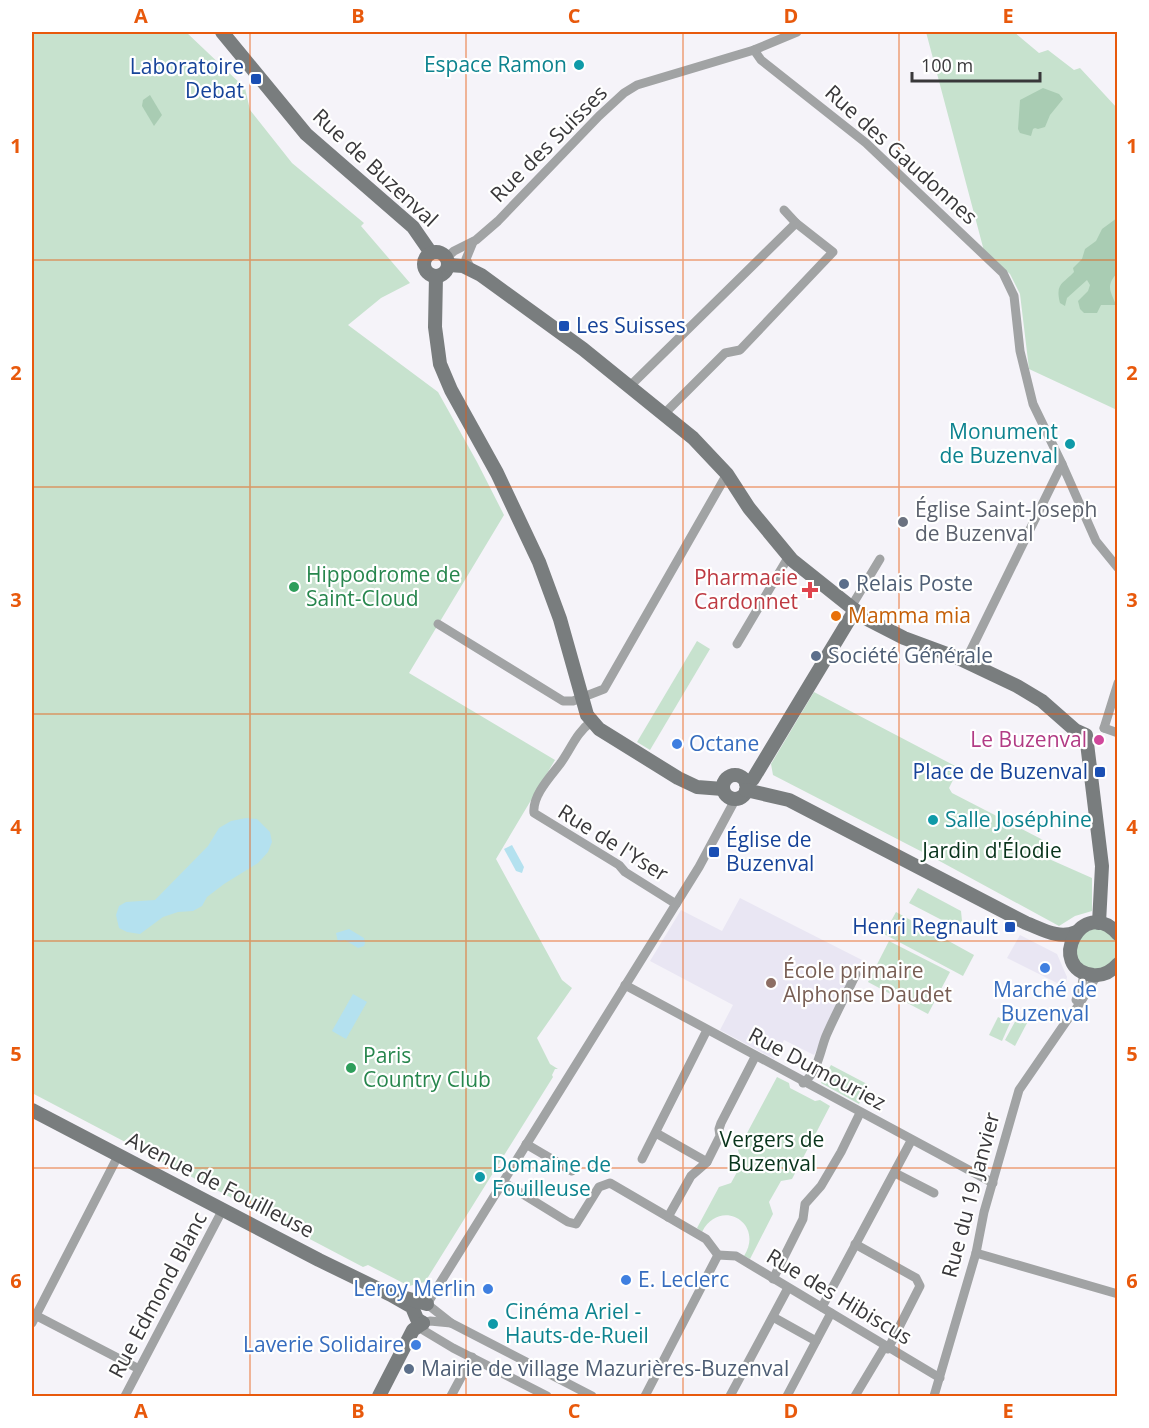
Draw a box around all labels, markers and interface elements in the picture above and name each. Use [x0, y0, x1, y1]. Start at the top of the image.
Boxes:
text: A [134, 2, 148, 29]
text: B [351, 2, 365, 29]
text: C [568, 2, 581, 29]
text: D [784, 2, 798, 29]
text: E [1002, 2, 1014, 29]
scale bar [912, 45, 1040, 83]
place label: Espace Ramon [424, 50, 567, 78]
place label: Laboratoire Debat [130, 52, 244, 104]
text: 100 m [921, 53, 973, 77]
marker: Espace Ramon [572, 58, 586, 72]
marker: Laboratoire Debat [249, 72, 263, 86]
street label: Rue des Gaudonnes [819, 78, 984, 230]
street label: Rue des Suisses [484, 79, 613, 208]
street label: Rue de Buzenval [307, 102, 444, 233]
text: 1 [10, 132, 22, 159]
text: 1 [1126, 132, 1138, 159]
place label: Les Suisses [576, 311, 686, 339]
marker: Les Suisses [557, 319, 571, 333]
text: 2 [10, 359, 22, 386]
text: 2 [1126, 359, 1138, 386]
place label: Monument de Buzenval [939, 417, 1058, 469]
marker: Monument de Buzenval [1063, 437, 1077, 451]
place label: Église Saint-Joseph de Buzenval [915, 495, 1097, 547]
marker: Église Saint-Joseph de Buzenval [896, 515, 910, 529]
place label: Hippodrome de Saint-Cloud [306, 560, 461, 612]
place label: Pharmacie Cardonnet [694, 563, 798, 615]
place label: Relais Poste [856, 569, 973, 597]
marker: Relais Poste [837, 577, 851, 591]
marker: Hippodrome de Saint-Cloud [287, 580, 301, 594]
marker: Pharmacie Cardonnet [803, 583, 817, 597]
text: 3 [10, 586, 22, 613]
text: 3 [1126, 586, 1138, 613]
place label: Mamma mia [848, 601, 971, 629]
marker: Mamma mia [829, 609, 843, 623]
place label: Société Générale [828, 641, 993, 669]
marker: Société Générale [809, 649, 823, 663]
place label: Le Buzenval [970, 725, 1087, 753]
place label: Octane [689, 729, 759, 757]
marker: Le Buzenval [1092, 733, 1106, 747]
marker: Octane [670, 737, 684, 751]
place label: Place de Buzenval [913, 757, 1088, 785]
marker: Place de Buzenval [1093, 765, 1107, 779]
street label: Rue de l'Yser [553, 797, 674, 887]
place label: Salle Joséphine [945, 805, 1092, 833]
text: 4 [10, 813, 22, 840]
marker: Salle Joséphine [926, 813, 940, 827]
text: 4 [1126, 813, 1138, 840]
place label: Église de Buzenval [726, 825, 814, 877]
park label: Jardin d'Élodie [920, 836, 1062, 864]
marker: Église de Buzenval [707, 845, 721, 859]
place label: Henri Regnault [852, 912, 998, 940]
marker: Henri Regnault [1003, 920, 1017, 934]
place label: École primaire Alphonse Daudet [783, 956, 952, 1008]
marker: Marché de Buzenval [1038, 961, 1052, 975]
place label: Marché de Buzenval [993, 975, 1097, 1027]
marker: École primaire Alphonse Daudet [764, 976, 778, 990]
street label: Rue Dumouriez [744, 1020, 891, 1116]
text: 5 [10, 1040, 22, 1067]
text: 5 [1126, 1040, 1138, 1067]
place label: Paris Country Club [363, 1041, 491, 1093]
marker: Paris Country Club [344, 1061, 358, 1075]
street label: Rue du 19 Janvier [934, 1109, 1006, 1281]
street label: Avenue de Fouilleuse [122, 1125, 319, 1244]
park label: Vergers de Buzenval [720, 1125, 824, 1177]
place label: Domaine de Fouilleuse [492, 1150, 611, 1202]
marker: Domaine de Fouilleuse [473, 1170, 487, 1184]
street label: Rue Edmond Blanc [101, 1207, 213, 1382]
street label: Rue des Hibiscus [762, 1242, 917, 1351]
place label: E. Leclerc [638, 1265, 729, 1293]
text: 6 [10, 1267, 22, 1294]
text: 6 [1126, 1267, 1138, 1294]
marker: E. Leclerc [619, 1273, 633, 1287]
place label: Leroy Merlin [353, 1274, 476, 1302]
marker: Leroy Merlin [481, 1282, 495, 1296]
place label: Cinéma Ariel - Hauts-de-Rueil [505, 1297, 649, 1349]
marker: Cinéma Ariel - Hauts-de-Rueil [486, 1317, 500, 1331]
place label: Laverie Solidaire [243, 1330, 404, 1358]
marker: Laverie Solidaire [409, 1338, 423, 1352]
place label: Mairie de village Mazurières-Buzenval [421, 1354, 789, 1382]
marker: Mairie de village Mazurières-Buzenval [402, 1362, 416, 1376]
text: A [134, 1397, 148, 1424]
text: B [351, 1397, 365, 1424]
text: C [568, 1397, 581, 1424]
text: D [784, 1397, 798, 1424]
text: E [1002, 1397, 1014, 1424]

